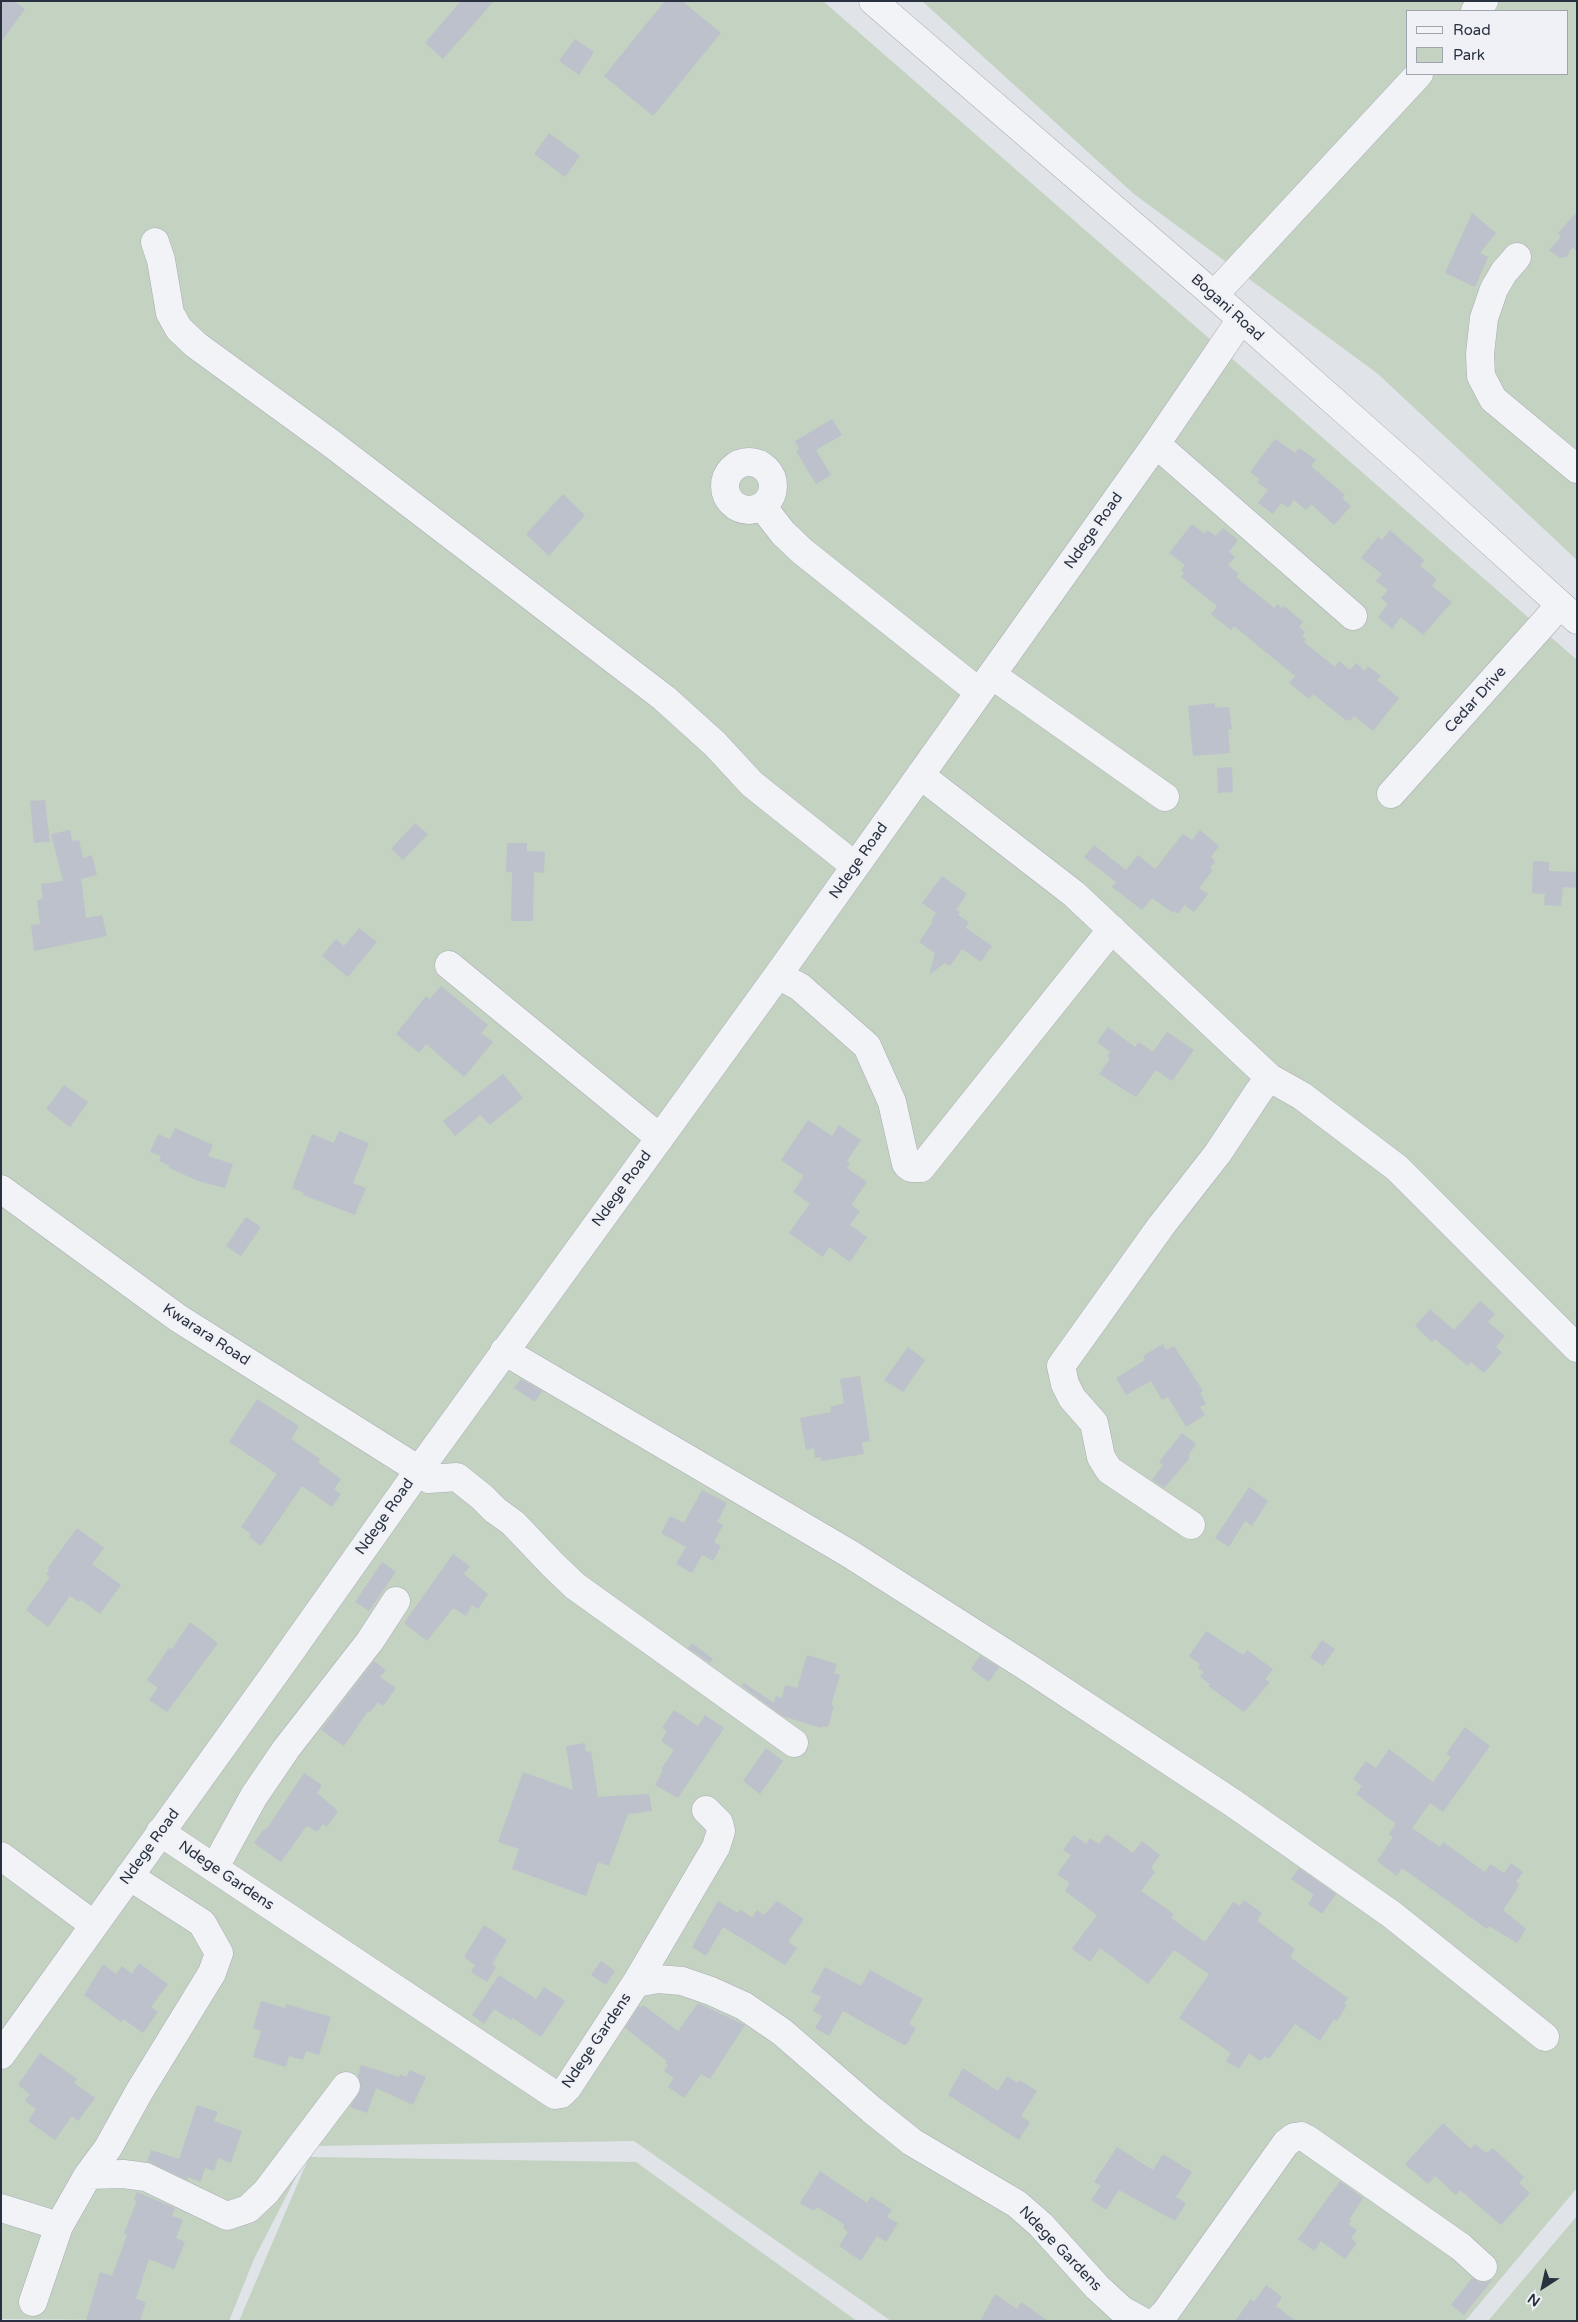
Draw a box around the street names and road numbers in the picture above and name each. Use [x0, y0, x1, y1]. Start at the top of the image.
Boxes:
street label: Bogani Road [1187, 271, 1267, 345]
street label: Ndege Road [1061, 489, 1127, 573]
street label: Cedar Drive [1441, 663, 1511, 737]
street label: Ndege Road [826, 819, 892, 903]
street label: Ndege Road [588, 1148, 656, 1230]
street label: Kwarara Road [159, 1300, 253, 1370]
street label: Ndege Road [352, 1475, 418, 1559]
street label: Ndege Road [116, 1806, 184, 1888]
street label: Ndege Gardens [175, 1837, 277, 1915]
street label: Ndege Gardens [558, 1990, 636, 2092]
street label: Ndege Gardens [1015, 2203, 1105, 2295]

